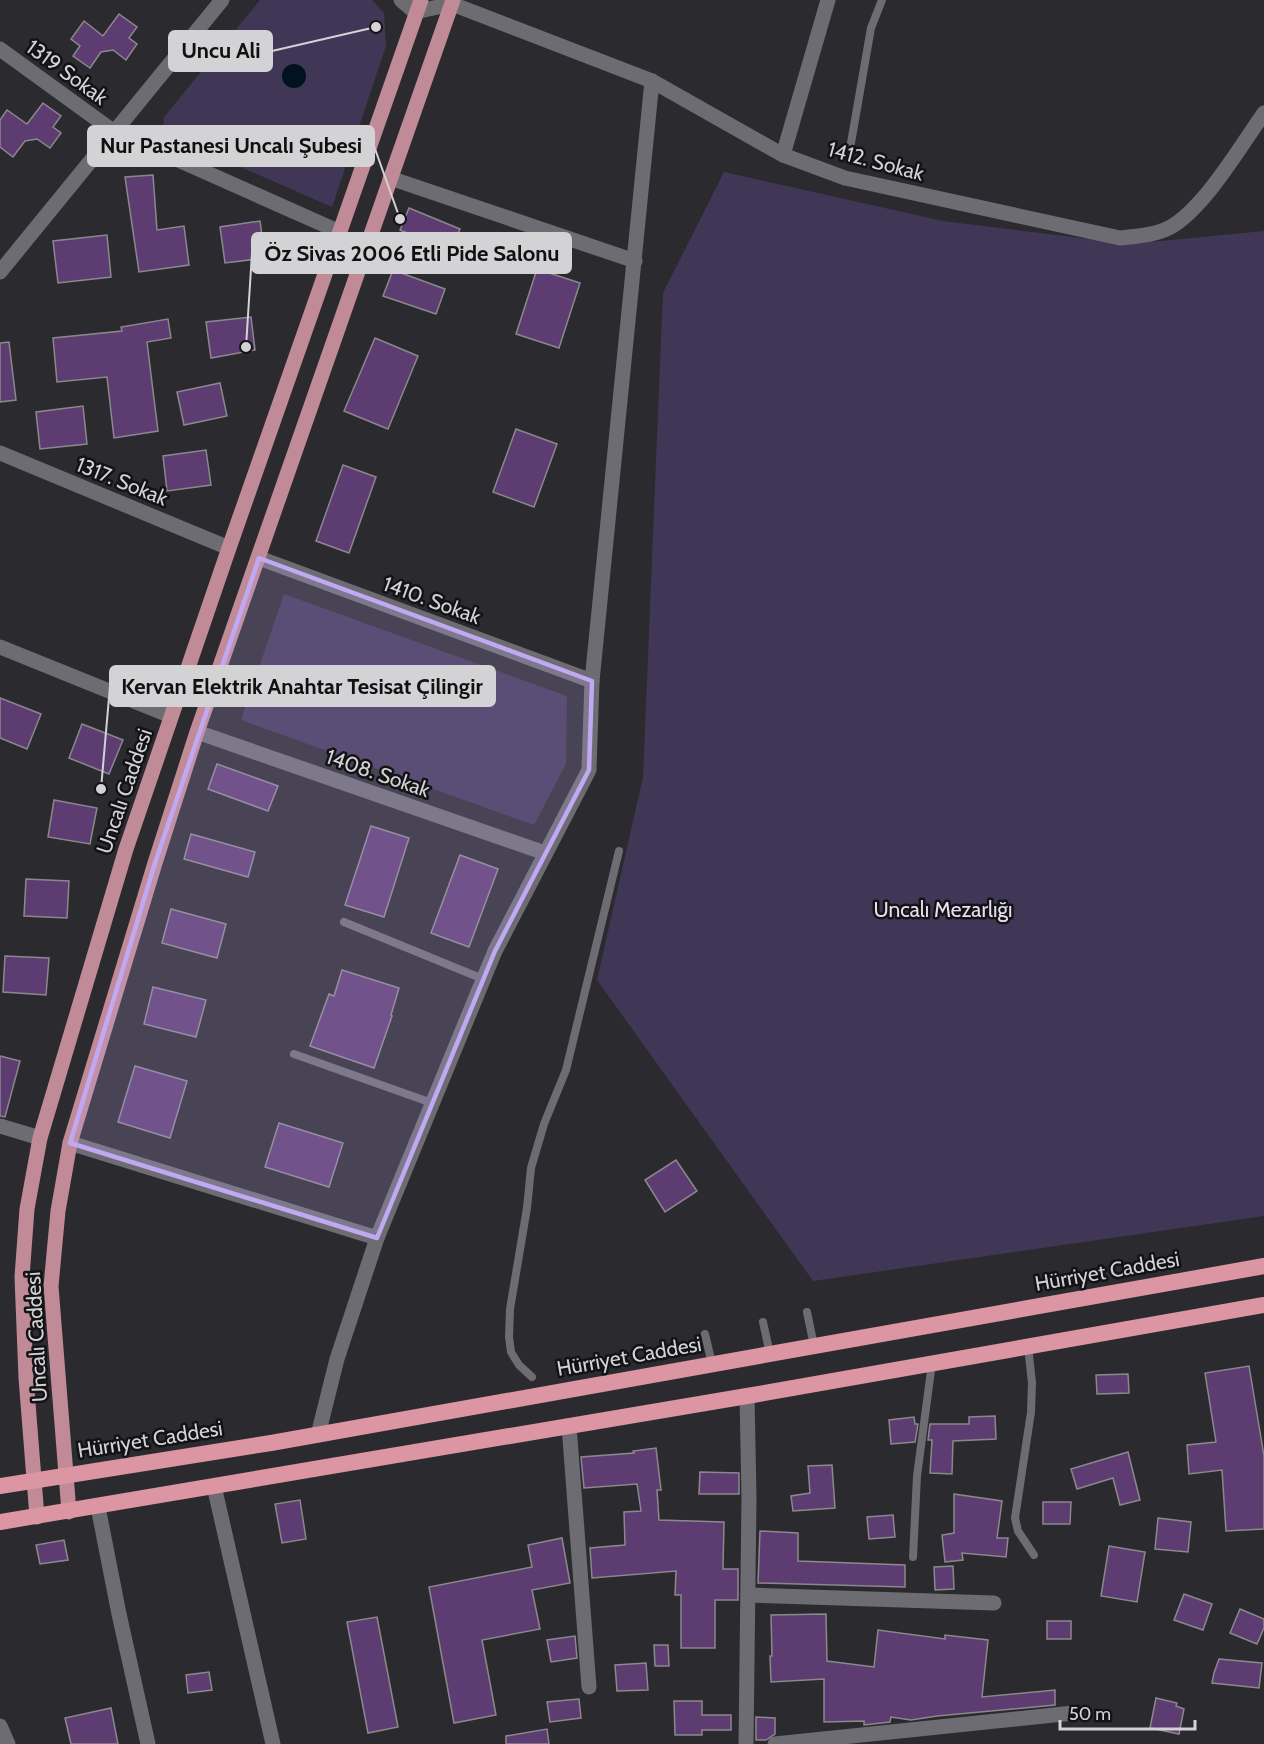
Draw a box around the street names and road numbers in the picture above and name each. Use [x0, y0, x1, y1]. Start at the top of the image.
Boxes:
street label: 1319 Sokak [22, 34, 113, 110]
street label: 1412. Sokak [825, 136, 927, 186]
street label: 1317. Sokak [73, 451, 172, 511]
street label: 1410. Sokak [380, 571, 485, 629]
street label: Uncalı Caddesi [91, 725, 157, 857]
street label: 1408. Sokak [323, 744, 434, 803]
street label: Hürriyet Caddesi [1033, 1246, 1181, 1296]
street label: Uncalı Caddesi [20, 1271, 52, 1403]
street label: Hürriyet Caddesi [555, 1331, 703, 1381]
street label: Hürriyet Caddesi [76, 1415, 224, 1463]

